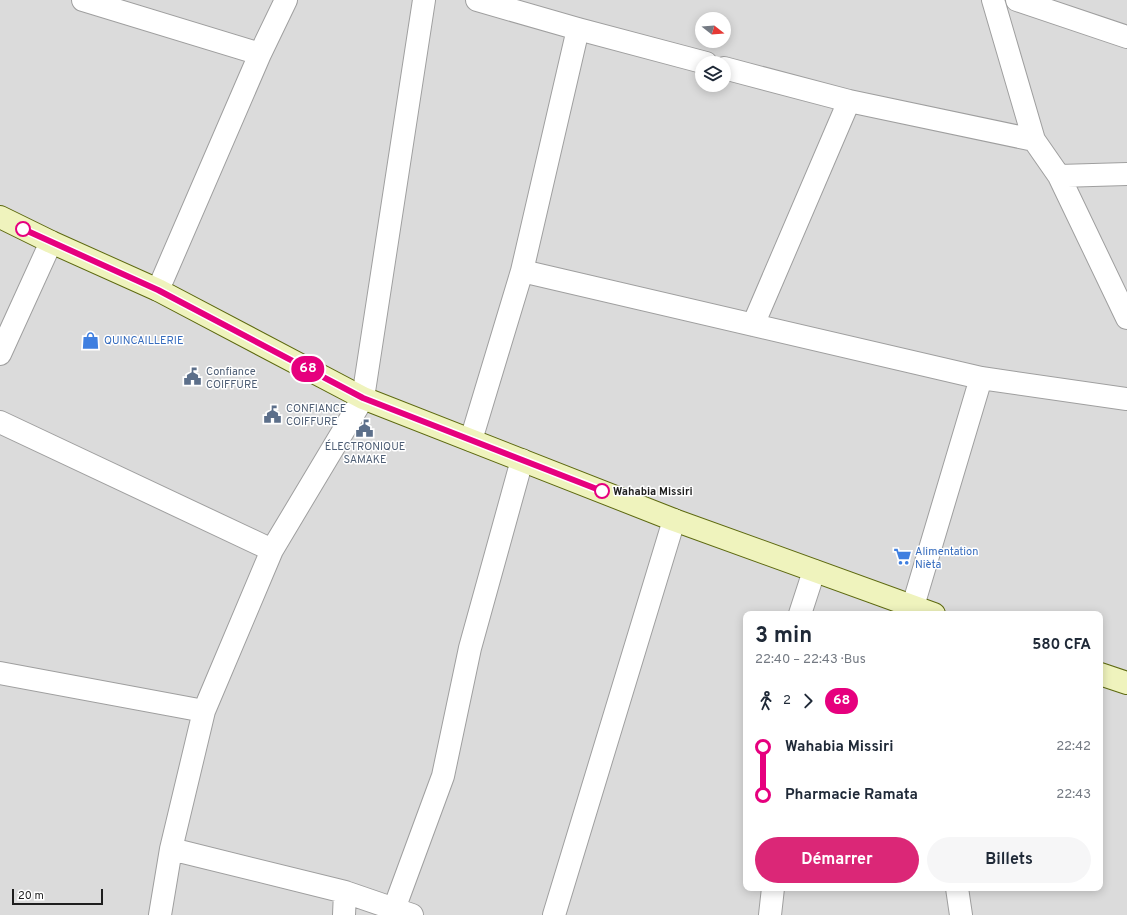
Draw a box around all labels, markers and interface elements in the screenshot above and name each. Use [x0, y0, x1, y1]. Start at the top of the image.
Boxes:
north arrow [695, 12, 731, 48]
map controls [695, 12, 731, 92]
button: layers [695, 56, 731, 92]
unlabelled marker [15, 221, 31, 237]
shop icon: QUINCAILLERIE [81, 330, 101, 350]
place label: QUINCAILLERIE [104, 334, 183, 348]
line badge: 68 [290, 356, 326, 382]
text: 68 [299, 360, 317, 377]
place label: Confiance COIFFURE [206, 365, 258, 392]
public building icon: Confiance COIFFURE [183, 367, 203, 387]
place label: CONFIANCE COIFFURE [286, 402, 346, 429]
public building icon: CONFIANCE COIFFURE [263, 404, 283, 424]
public building icon: ÉLECTRONIQUE SAMAKE [355, 418, 375, 438]
place label: ÉLECTRONIQUE SAMAKE [325, 439, 405, 467]
marker: Wahabia Missiri [594, 483, 610, 499]
place label: Wahabia Missiri [613, 485, 693, 499]
place label: Alimentation Nièta [915, 545, 978, 572]
supermarket icon: Alimentation Nièta [892, 547, 912, 567]
text: 3 min [755, 623, 812, 650]
text: 580 CFA [1032, 636, 1091, 655]
text: 22:40 – 22:43 · Bus [755, 652, 866, 668]
icon: walk [755, 690, 777, 712]
icon: forward [797, 690, 819, 712]
text: 68 [833, 692, 850, 709]
text: 2 [783, 693, 791, 709]
text: Wahabia Missiri [785, 738, 894, 757]
text: 22:42 [1056, 739, 1091, 755]
text: Pharmacie Ramata [785, 786, 918, 805]
text: 22:43 [1056, 787, 1091, 803]
button: Démarrer [755, 837, 919, 883]
button: Billets [927, 837, 1091, 883]
scale bar [12, 887, 103, 906]
text: 20 m [18, 889, 44, 903]

